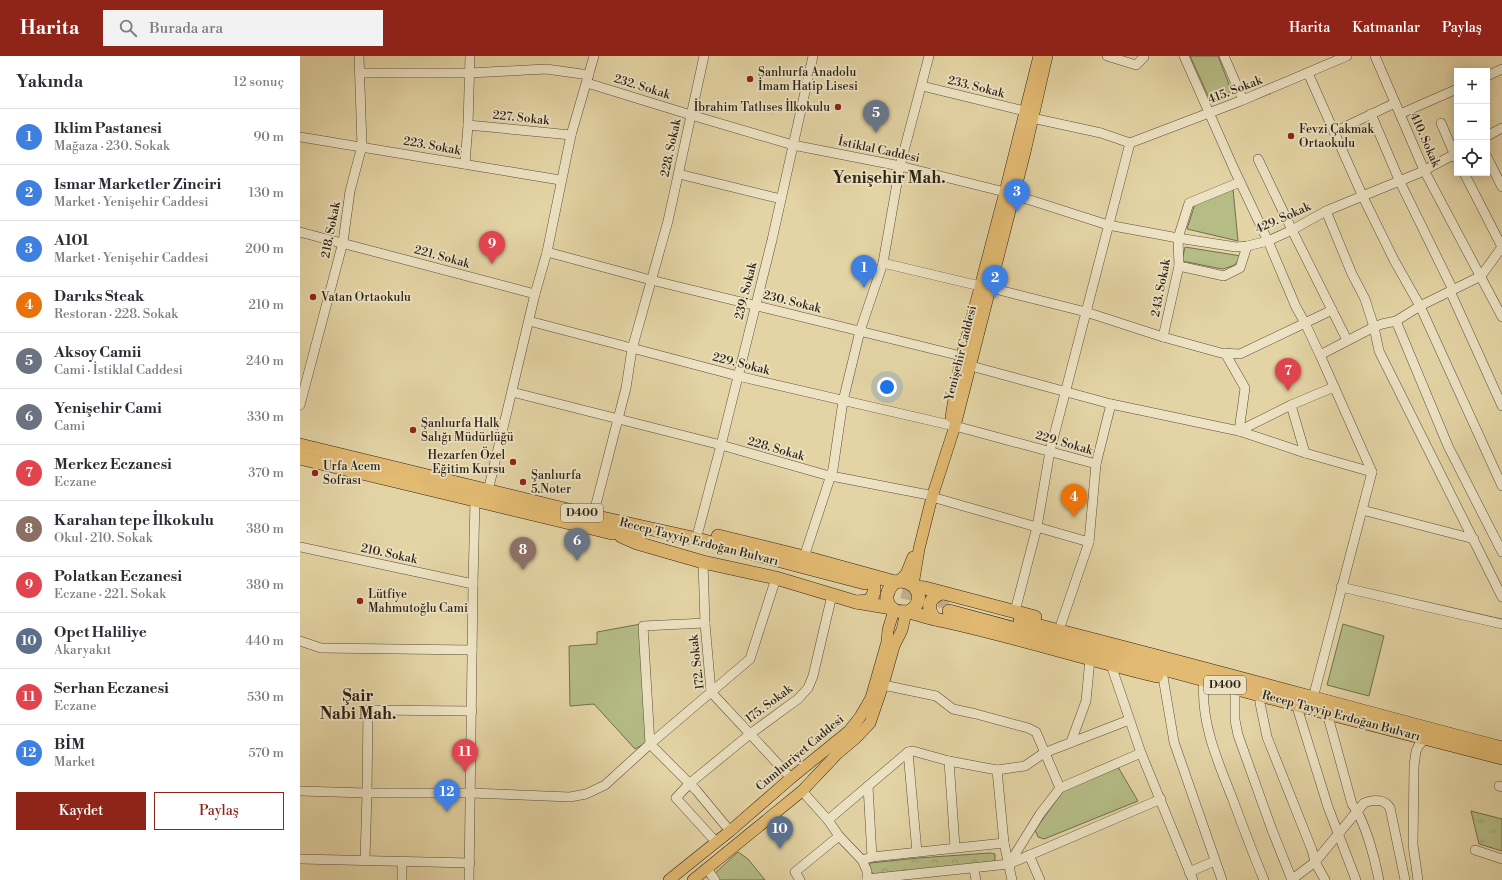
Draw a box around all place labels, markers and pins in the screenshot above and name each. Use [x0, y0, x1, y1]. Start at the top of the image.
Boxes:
place label: Şanlıurfa Anadolu İmam Hatip Lisesi [758, 65, 858, 94]
marker: Şanlıurfa Anadolu İmam Hatip Lisesi [745, 74, 755, 84]
place label: İbrahim Tatlıses İlkokulu [694, 98, 830, 115]
pin: 5 [863, 100, 889, 133]
marker: İbrahim Tatlıses İlkokulu [833, 102, 843, 112]
place label: Fevzi Çakmak Ortaokulu [1299, 122, 1374, 151]
marker: Fevzi Çakmak Ortaokulu [1286, 131, 1296, 141]
pin: 3 [1004, 179, 1030, 212]
pin: 9 [479, 231, 505, 264]
pin: 1 [851, 255, 877, 288]
pin: 2 [982, 265, 1008, 298]
place label: Vatan Ortaokulu [320, 290, 411, 305]
marker: Vatan Ortaokulu [308, 292, 318, 302]
pin: 7 [1275, 358, 1301, 391]
place label: Şanlıurfa Halk Salığı Müdürlüğü [421, 416, 514, 445]
marker: Şanlıurfa Halk Salığı Müdürlüğü [408, 425, 418, 435]
place label: Hezarfen Özel Eğitim Kursu [427, 446, 505, 477]
marker: Hezarfen Özel Eğitim Kursu [508, 457, 518, 467]
place label: Urfa Acem Sofrası [323, 459, 381, 488]
marker: Urfa Acem Sofrası [310, 468, 320, 478]
place label: Şanlıurfa 5.Noter [531, 468, 582, 497]
marker: Şanlıurfa 5.Noter [518, 477, 528, 487]
pin: 4 [1061, 484, 1087, 517]
pin: 6 [564, 528, 590, 561]
pin: 8 [510, 537, 536, 570]
place label: Lütfiye Mahmutoğlu Cami [368, 587, 468, 616]
marker: Lütfiye Mahmutoğlu Cami [355, 596, 365, 606]
pin: 11 [452, 739, 478, 772]
pin: 12 [434, 779, 460, 812]
pin: 10 [767, 816, 793, 849]

